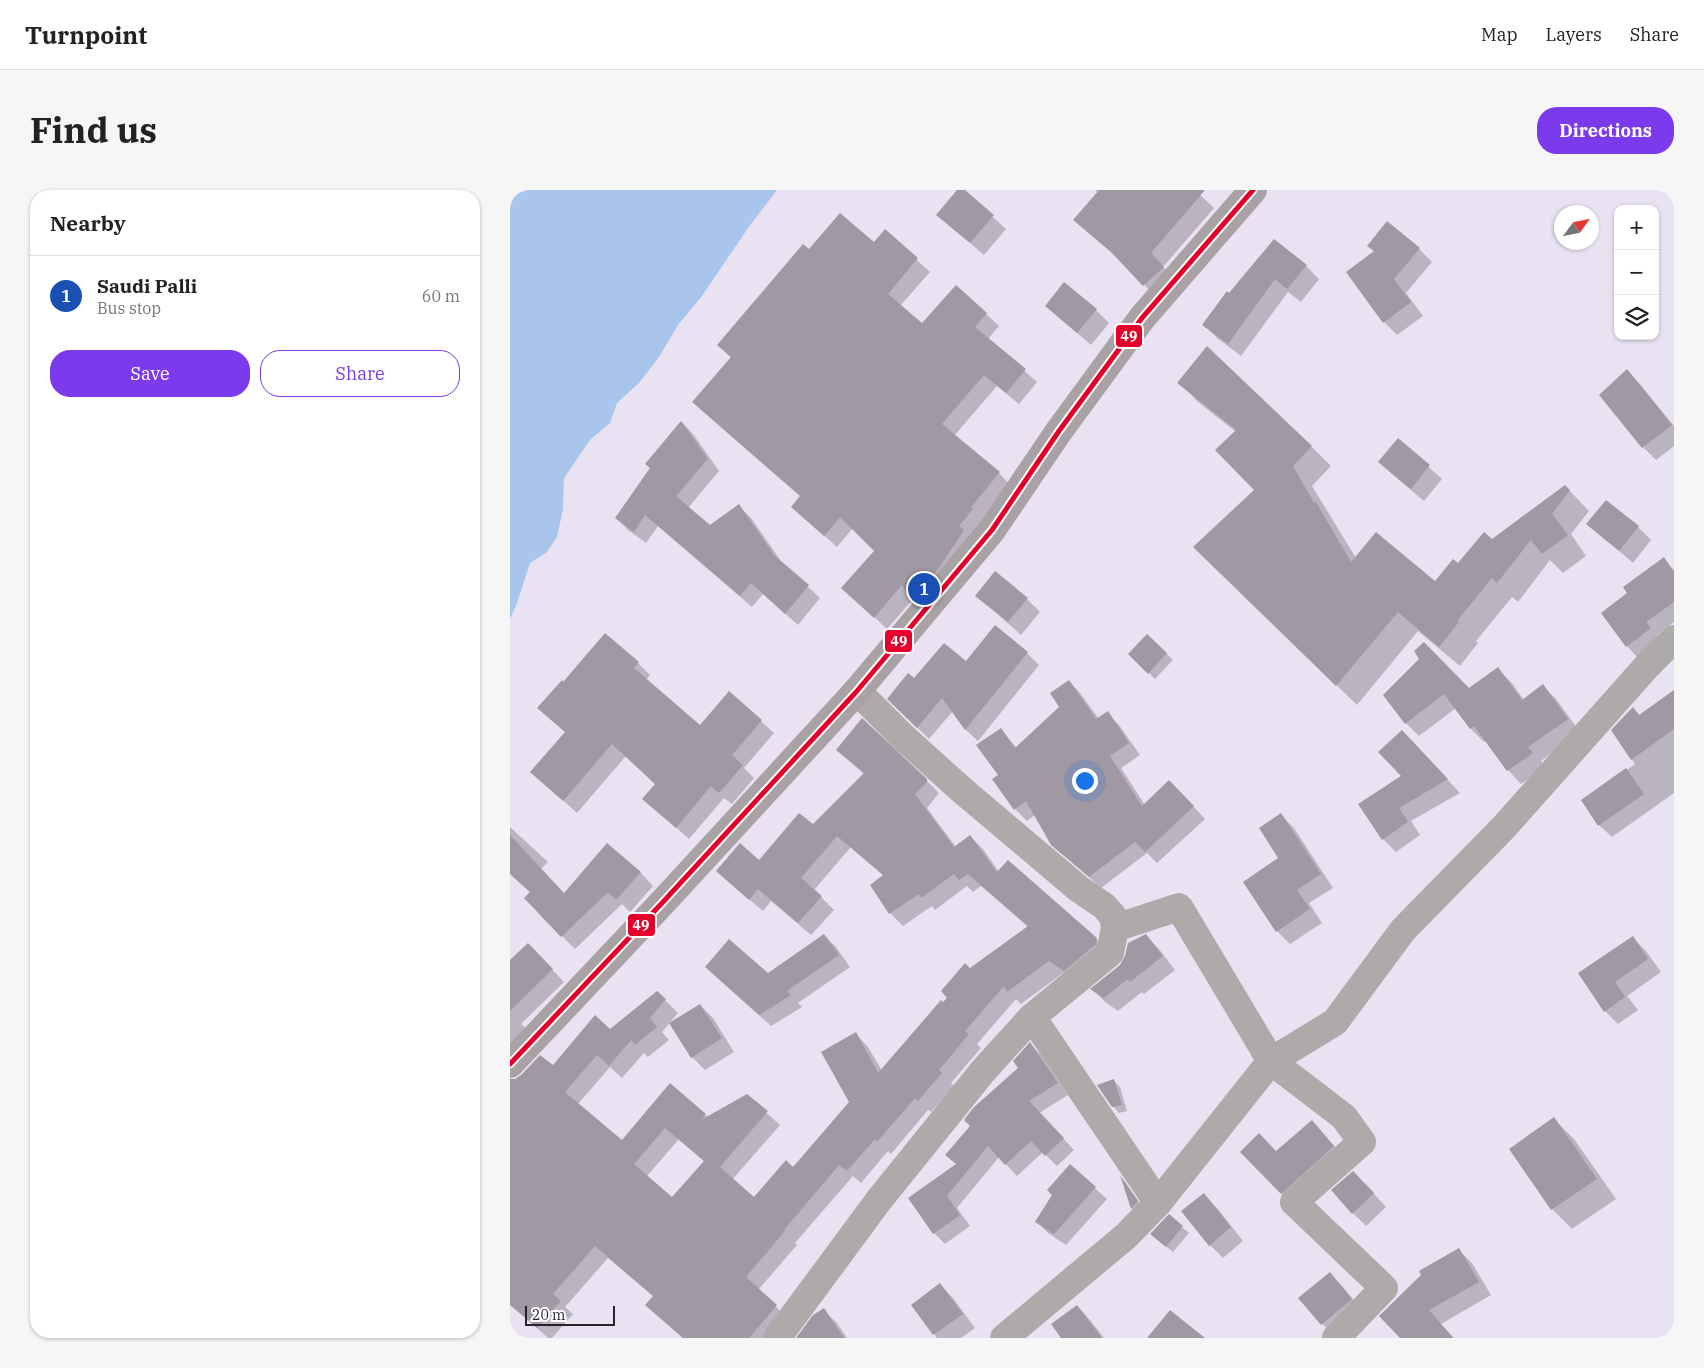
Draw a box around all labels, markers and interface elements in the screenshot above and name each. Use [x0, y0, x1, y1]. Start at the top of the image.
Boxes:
text: Turnpoint [25, 19, 147, 51]
text: Map [1481, 23, 1518, 46]
text: Layers [1546, 23, 1602, 46]
text: Share [1630, 23, 1679, 46]
text: Find us [30, 107, 157, 153]
button: Directions [1537, 107, 1674, 154]
north arrow [1554, 205, 1599, 250]
map controls [1614, 205, 1659, 340]
button: + [1614, 205, 1659, 250]
text: Nearby [50, 209, 126, 237]
button: − [1614, 250, 1659, 295]
text: Saudi Palli [97, 274, 197, 298]
text: 1 [61, 286, 71, 306]
text: 60 m [422, 286, 460, 306]
button: layers [1614, 295, 1659, 340]
text: Bus stop [97, 298, 161, 318]
line badge: 49 [1115, 324, 1143, 348]
text: 49 [1121, 327, 1137, 345]
button: Save [50, 350, 250, 397]
button: Share [260, 350, 460, 397]
pin: 1 [908, 570, 940, 608]
line badge: 49 [884, 629, 913, 653]
text: 49 [891, 632, 907, 650]
your location [1072, 768, 1098, 794]
line badge: 49 [627, 913, 656, 937]
text: 49 [633, 916, 649, 934]
scale bar [525, 1303, 615, 1326]
text: 20 m [532, 1306, 565, 1324]

